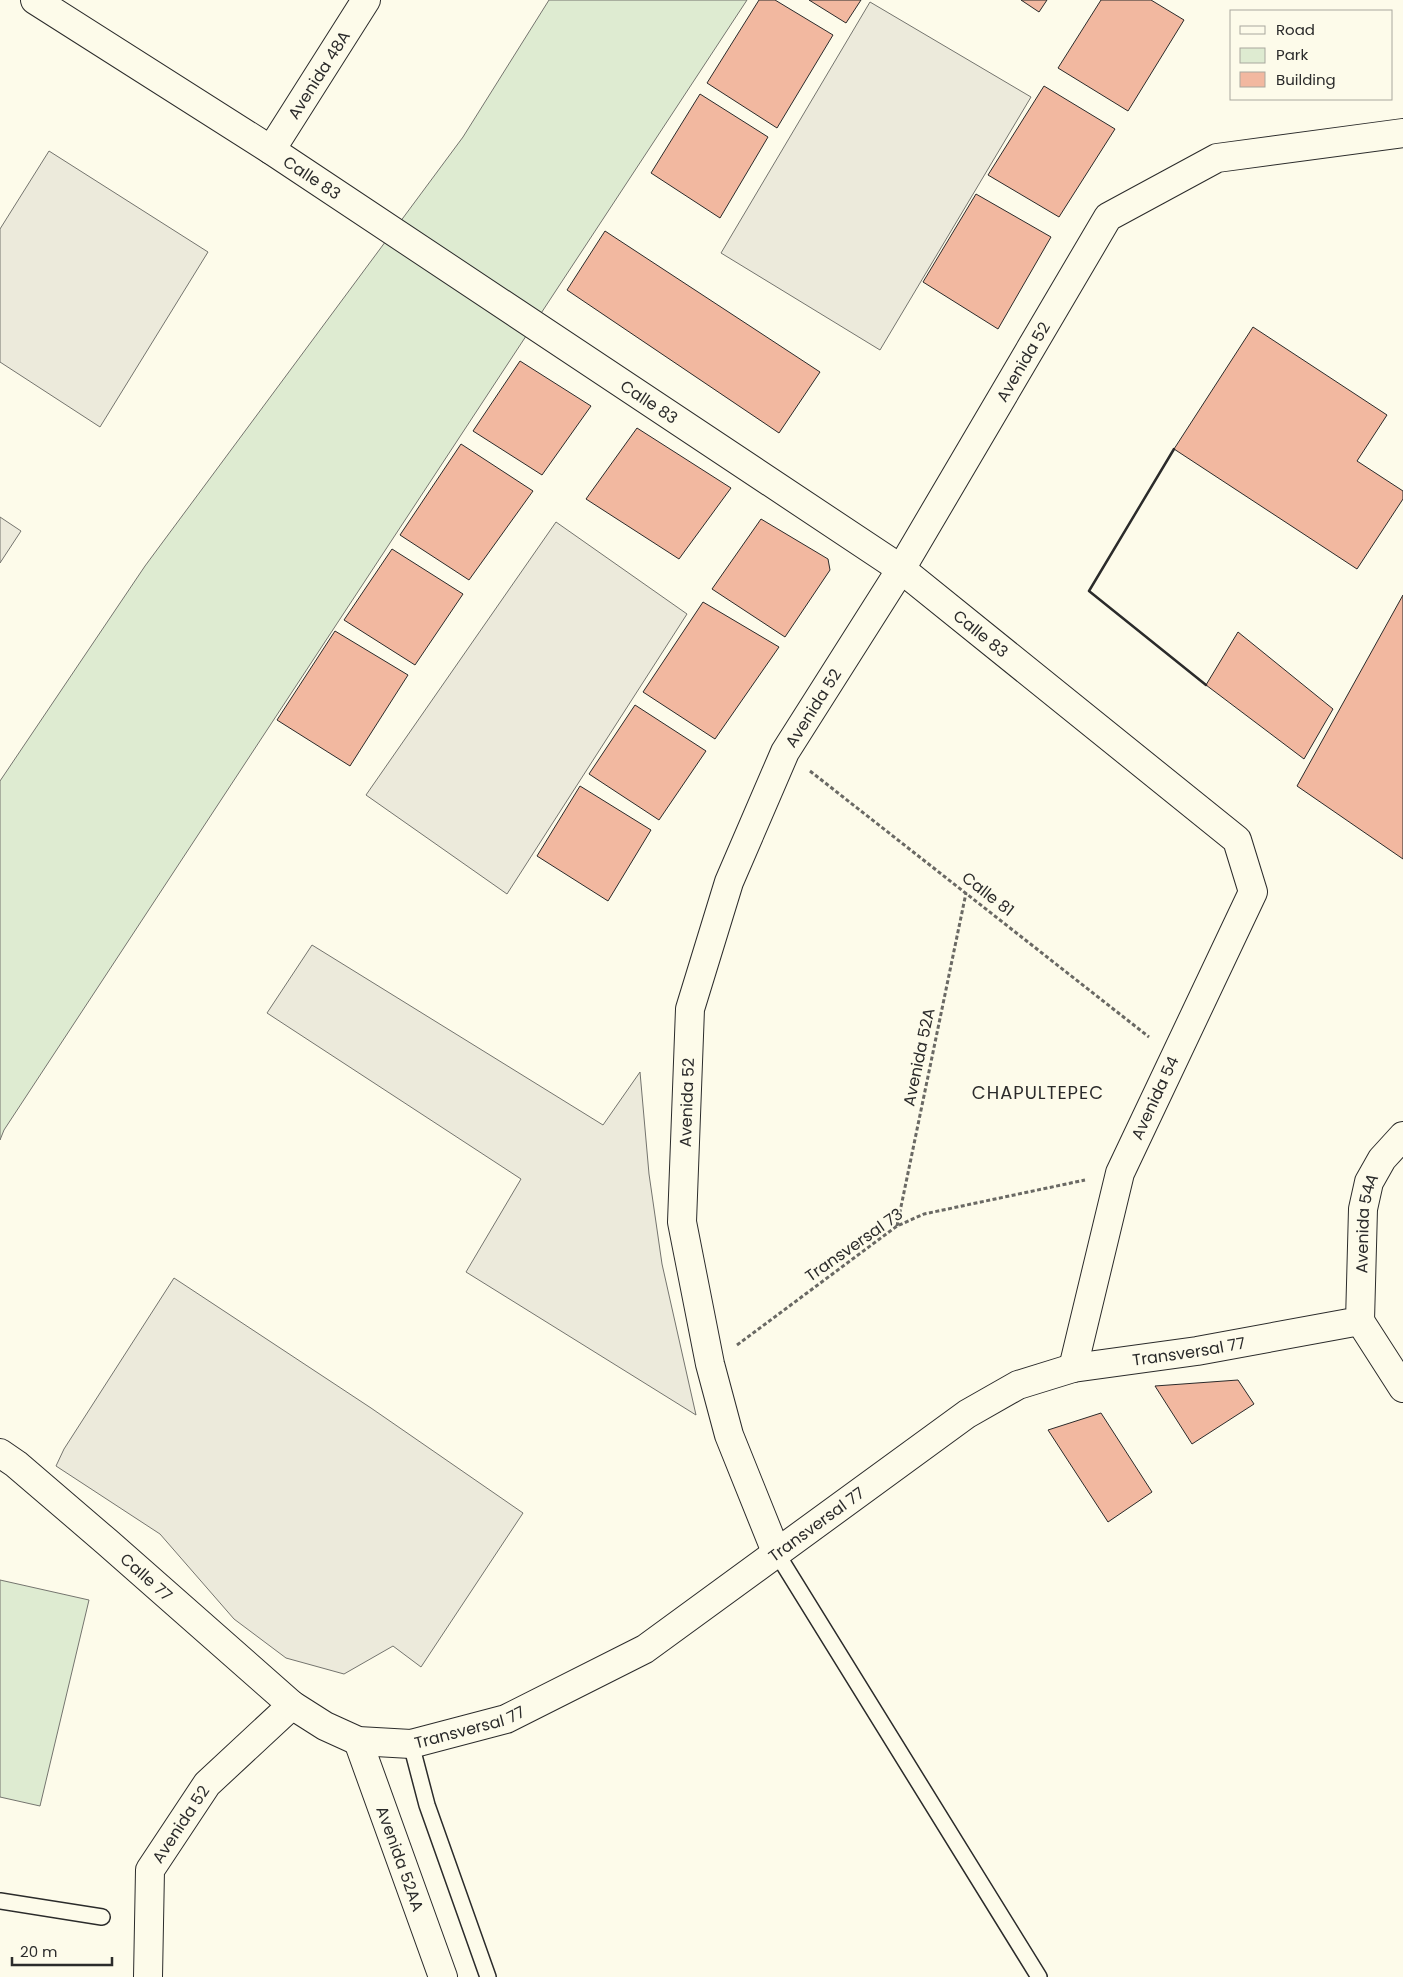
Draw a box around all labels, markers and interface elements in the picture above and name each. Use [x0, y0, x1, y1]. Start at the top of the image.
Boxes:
legend [1230, 10, 1393, 100]
text: Road [1276, 19, 1315, 40]
street label: Avenida 48A [282, 26, 355, 124]
text: Park [1276, 44, 1308, 65]
text: Building [1276, 69, 1336, 90]
street label: Calle 83 [279, 150, 345, 205]
street label: Avenida 52 [990, 317, 1055, 406]
street label: Calle 83 [616, 374, 683, 429]
street label: Calle 83 [949, 604, 1013, 663]
street label: Avenida 52 [779, 664, 846, 752]
street label: Calle 81 [957, 866, 1019, 922]
street label: Avenida 52A [897, 1006, 941, 1108]
street label: Avenida 54 [1126, 1052, 1184, 1144]
street label: Avenida 52 [673, 1057, 700, 1147]
district label: CHAPULTEPEC [972, 1080, 1104, 1105]
street label: Avenida 54A [1350, 1169, 1383, 1274]
street label: Transversal 73 [801, 1203, 907, 1287]
street label: Transversal 77 [1131, 1331, 1247, 1371]
street label: Transversal 77 [763, 1481, 869, 1567]
street label: Calle 77 [115, 1547, 178, 1606]
street label: Transversal 77 [412, 1700, 529, 1754]
street label: Avenida 52 [146, 1781, 215, 1868]
street label: Avenida 52AA [371, 1803, 430, 1915]
scale bar [12, 1934, 112, 1966]
text: 20 m [20, 1941, 58, 1962]

